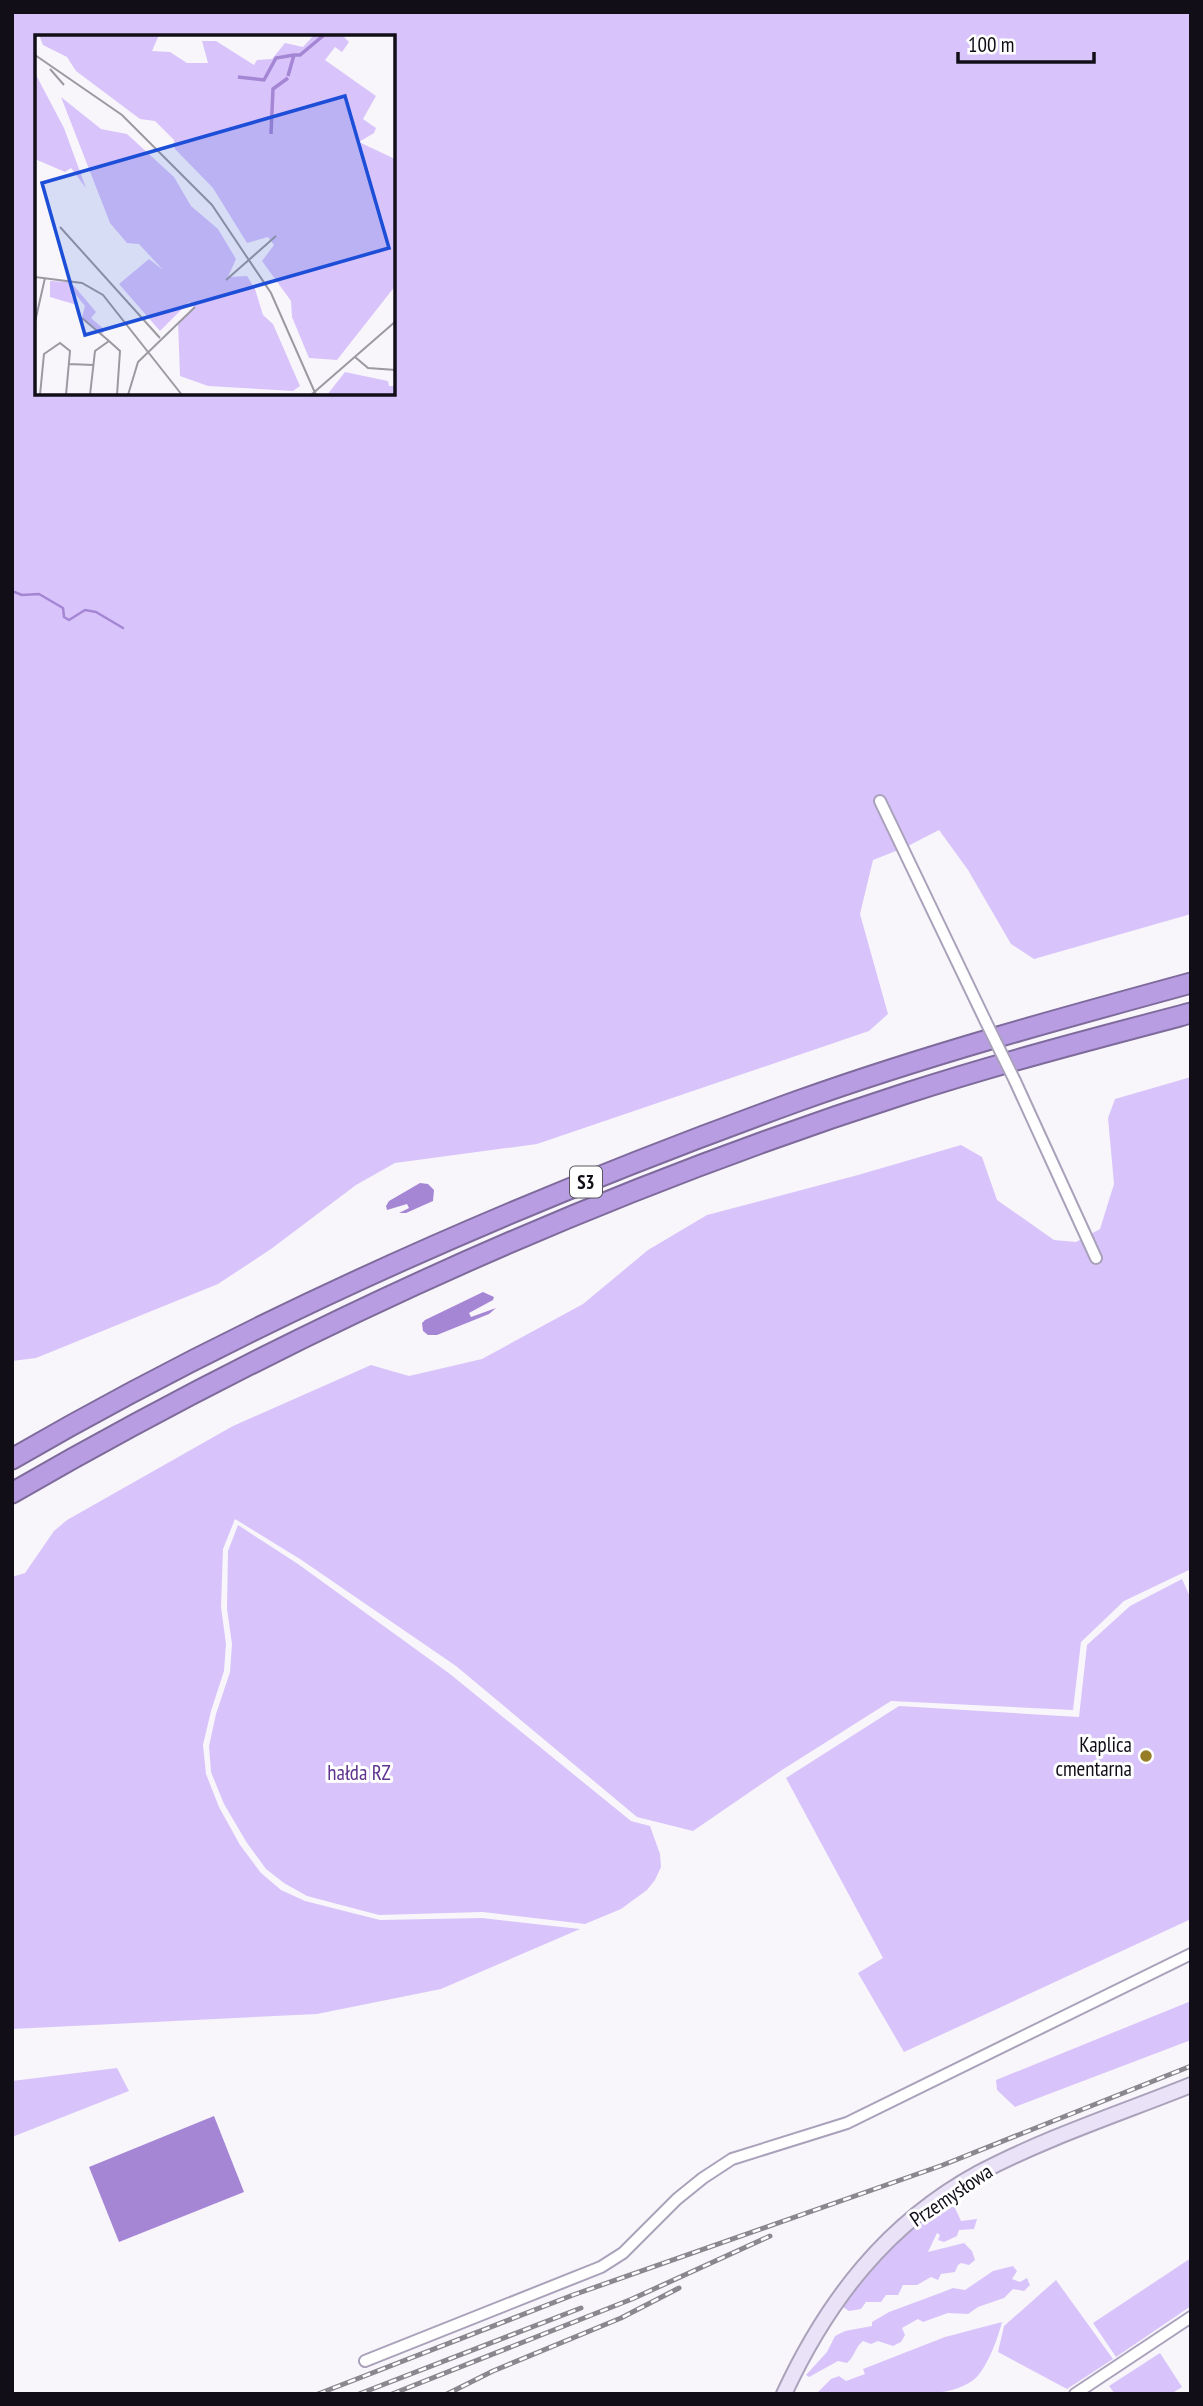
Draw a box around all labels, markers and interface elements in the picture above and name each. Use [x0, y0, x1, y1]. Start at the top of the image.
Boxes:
scale bar [958, 21, 1094, 65]
text: 100 m [968, 31, 1014, 58]
inset map [35, 35, 396, 396]
road number: S3 [570, 1166, 602, 1198]
place label: Kaplica cmentarna [1055, 1731, 1132, 1782]
marker: Kaplica cmentarna [1138, 1748, 1154, 1764]
park label: hałda RZ [327, 1759, 391, 1786]
street label: Przemysłowa [905, 2158, 997, 2232]

